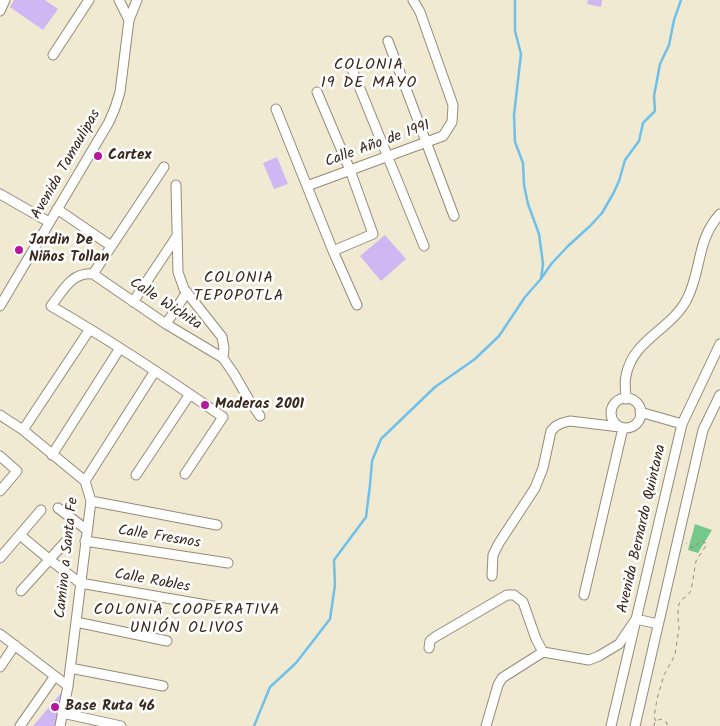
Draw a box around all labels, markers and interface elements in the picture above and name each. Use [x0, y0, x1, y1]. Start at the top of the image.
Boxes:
district label: COLONIA 19 DE MAYO [319, 56, 419, 94]
street label: Avenida Tamaulipas [28, 107, 106, 223]
street label: Calle Año de 1991 [323, 118, 433, 172]
place label: Cartex [108, 147, 152, 165]
marker: Cartex [92, 150, 104, 162]
place label: Jardin De Niños Tollan [29, 232, 109, 267]
marker: Jardin De Niños Tollan [13, 244, 25, 256]
district label: COLONIA TEPOPOTLA [192, 269, 286, 307]
street label: Calle Wichita [125, 275, 205, 335]
place label: Maderas 2001 [215, 396, 304, 414]
marker: Maderas 2001 [199, 399, 211, 411]
street label: Avenida Bernardo Quintana [615, 443, 671, 615]
street label: Camino a Santa Fe [53, 496, 83, 620]
street label: Calle Fresnos [116, 523, 202, 553]
street label: Calle Robles [113, 567, 191, 597]
district label: COLONIA COOPERATIVA UNIÓN OLIVOS [91, 601, 283, 639]
place label: Base Ruta 46 [65, 698, 155, 716]
marker: Base Ruta 46 [49, 701, 61, 713]

